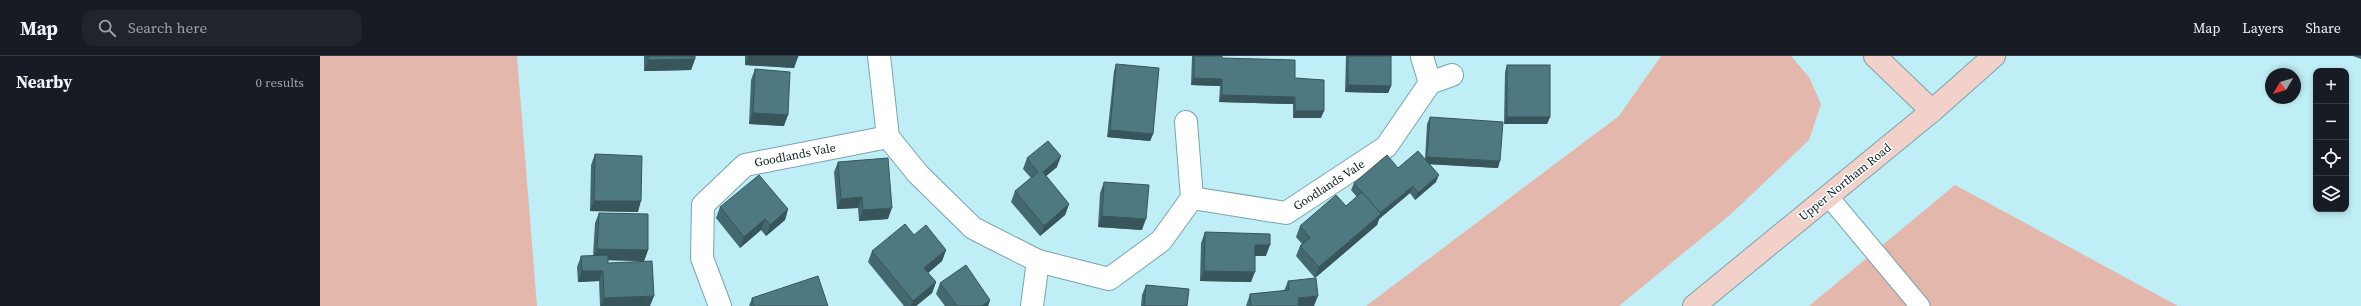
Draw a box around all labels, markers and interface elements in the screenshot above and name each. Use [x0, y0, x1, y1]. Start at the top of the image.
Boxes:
search box [82, 10, 362, 46]
text: Map [20, 15, 58, 41]
icon: search [96, 17, 118, 39]
text: Search here [128, 17, 207, 38]
text: Map [2193, 18, 2220, 38]
text: Layers [2242, 18, 2284, 38]
text: Share [2306, 18, 2341, 38]
north arrow [2265, 68, 2301, 104]
map controls [2313, 68, 2349, 212]
button: + [2313, 68, 2349, 104]
text: Nearby [16, 70, 72, 94]
text: 0 results [256, 74, 304, 91]
button: − [2313, 104, 2349, 140]
street label: Goodlands Vale [753, 139, 837, 171]
street label: Upper Northam Road [1795, 140, 1895, 224]
button: locate [2313, 140, 2349, 176]
street label: Goodlands Vale [1290, 156, 1368, 214]
button: layers [2313, 176, 2349, 212]

